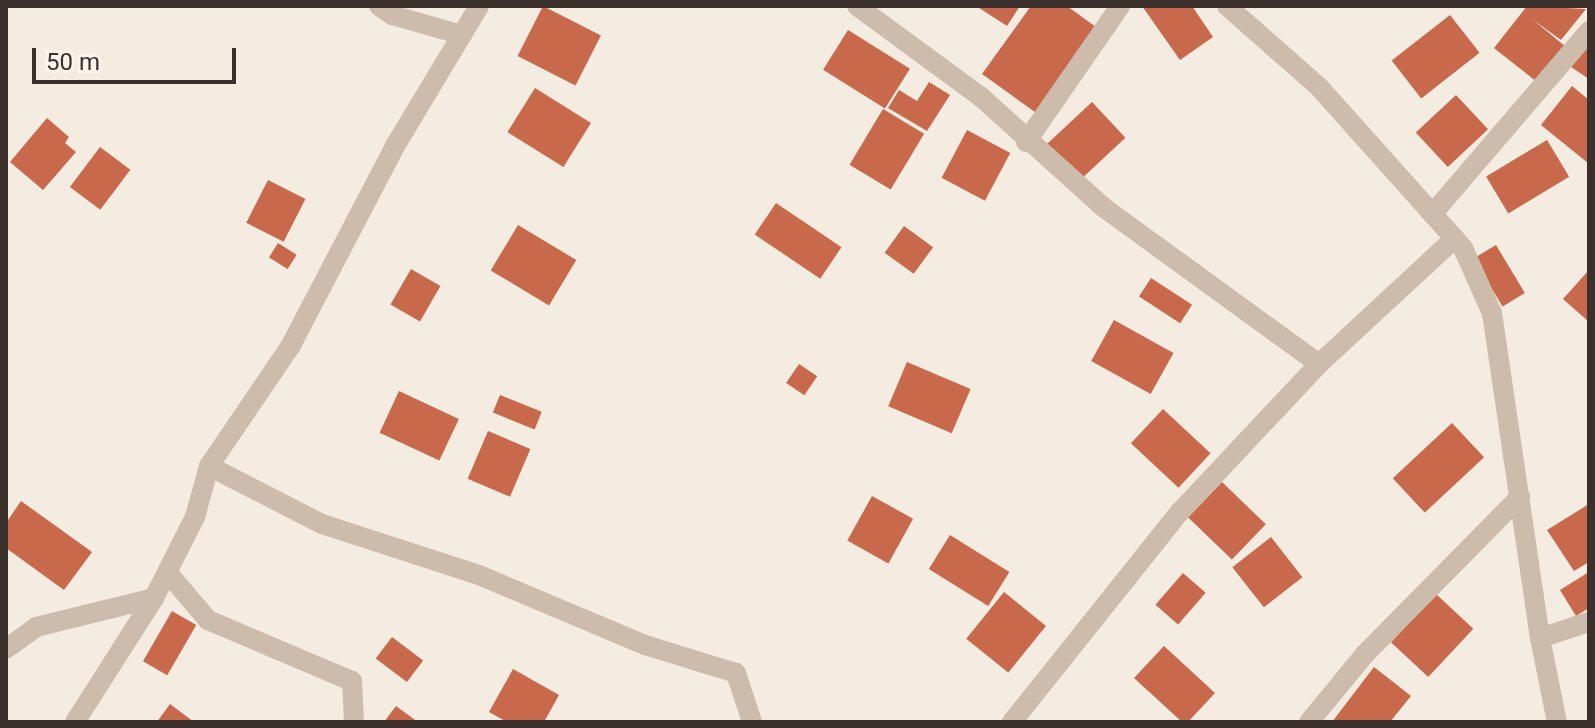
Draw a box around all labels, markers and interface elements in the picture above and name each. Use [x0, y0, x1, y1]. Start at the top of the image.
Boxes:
scale bar [36, 32, 240, 82]
text: 50 m [46, 48, 100, 76]

